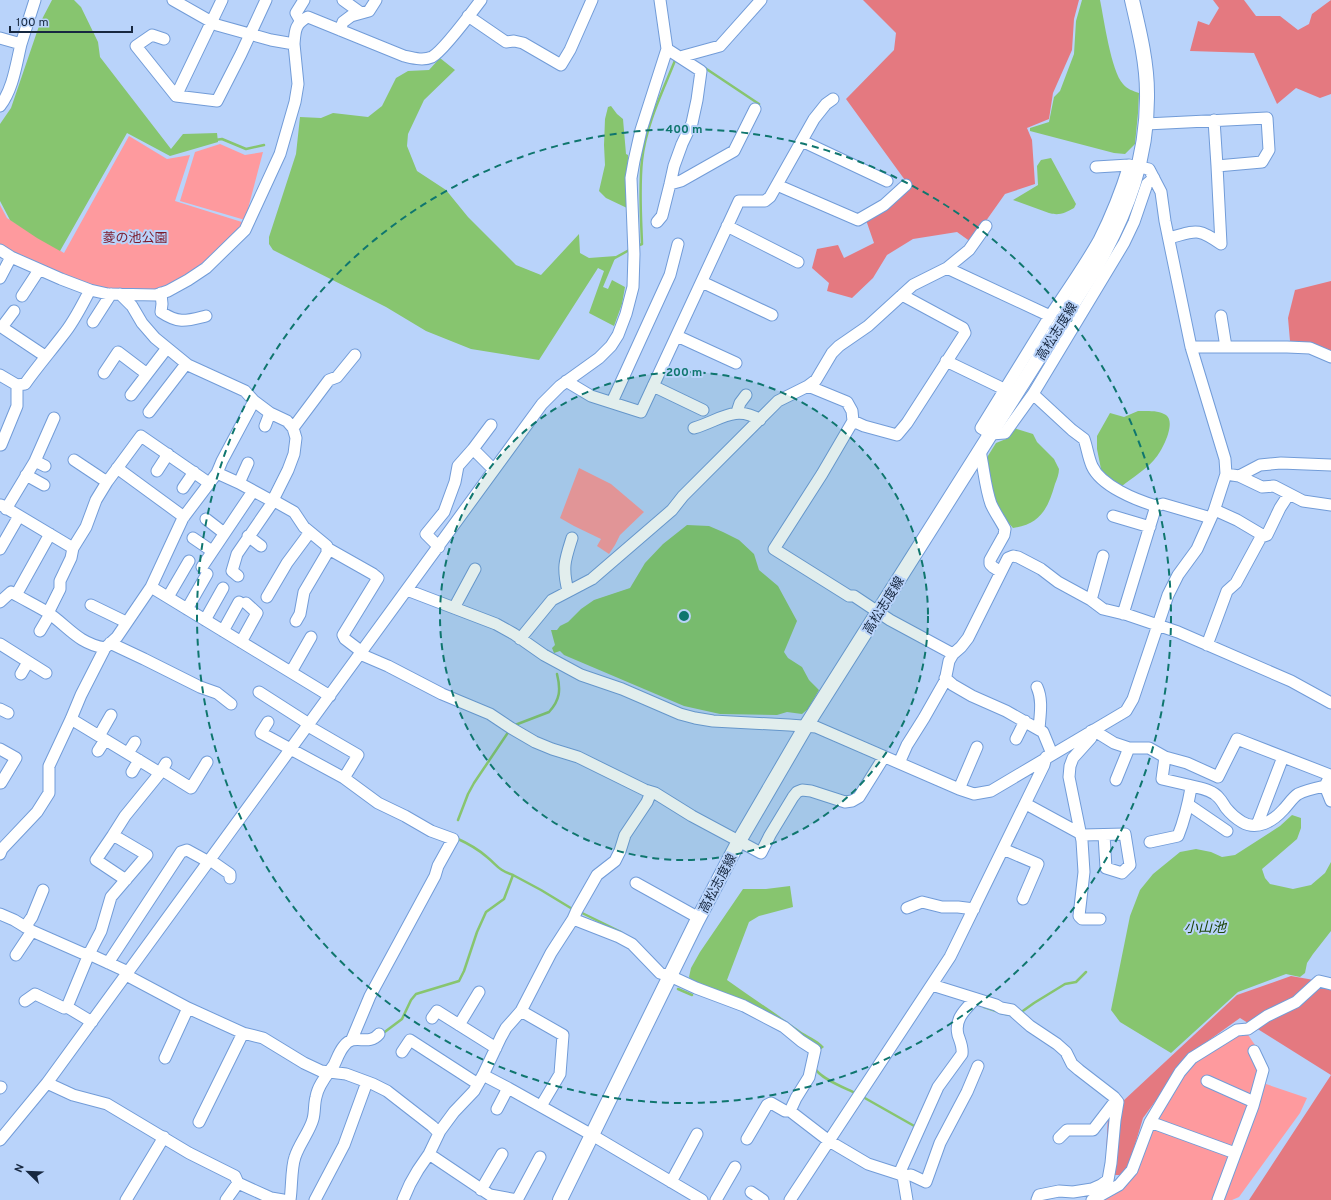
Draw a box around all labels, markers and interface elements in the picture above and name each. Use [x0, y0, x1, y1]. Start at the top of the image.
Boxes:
scale bar [10, 8, 132, 34]
text: 100 m [16, 15, 49, 31]
text: 400 m [665, 122, 703, 138]
park label: 菱の池公園 [102, 231, 168, 247]
street label: 高松志度線 [1033, 300, 1082, 364]
text: 200 m [666, 365, 702, 381]
street label: 高松志度線 [860, 574, 909, 638]
centre of rings [677, 609, 691, 623]
street label: 高松志度線 [696, 851, 741, 916]
water label: 小山池 [1184, 920, 1228, 937]
north arrow [8, 1152, 48, 1192]
text: N [12, 1162, 28, 1175]

